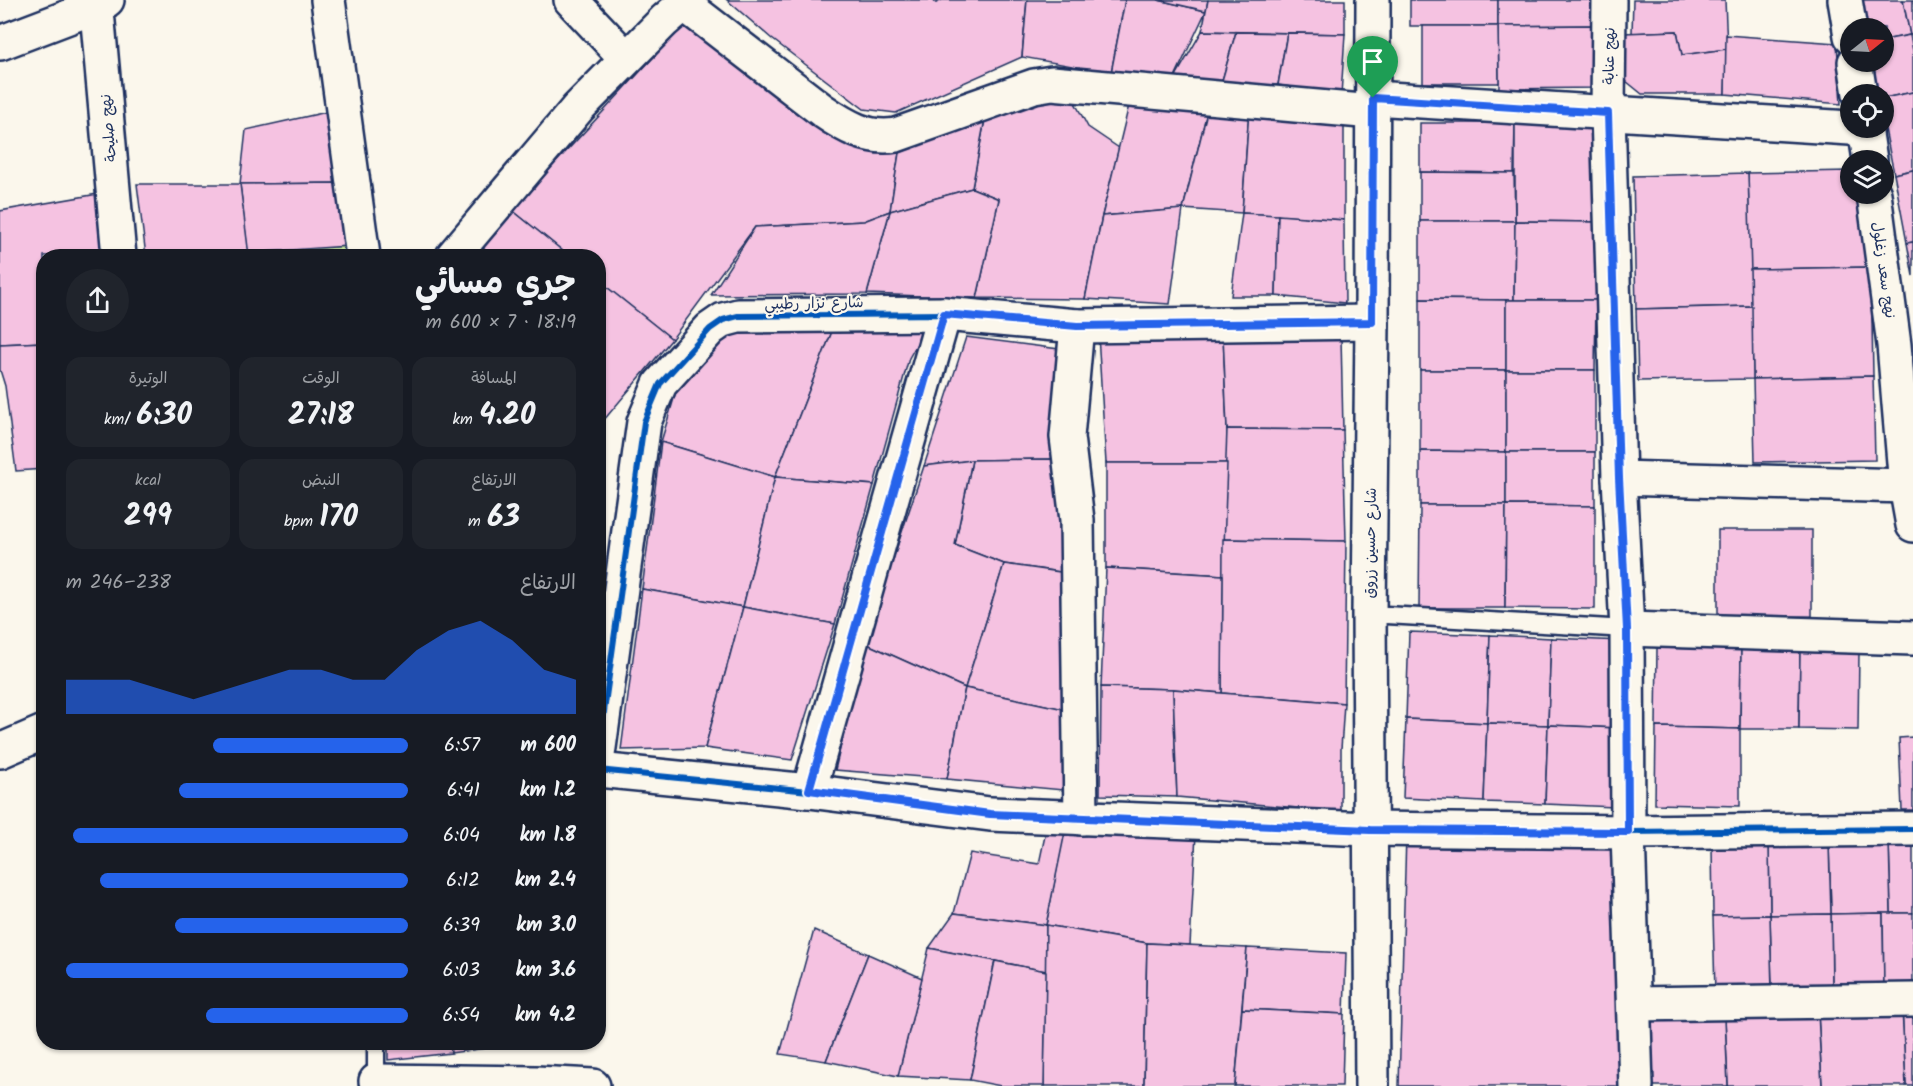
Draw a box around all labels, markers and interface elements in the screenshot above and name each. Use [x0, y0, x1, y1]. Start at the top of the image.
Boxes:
north arrow [1840, 18, 1894, 72]
map controls [1840, 18, 1894, 204]
street label: نهج عنابة [1598, 27, 1622, 85]
pin [1347, 36, 1398, 98]
icon: arrive [1356, 45, 1389, 78]
button: locate [1840, 84, 1894, 138]
street label: نهج صليحة [94, 93, 124, 163]
button: layers [1840, 150, 1894, 204]
street label: نهج سعد زغلول [1864, 220, 1902, 320]
text: جري مسائي [415, 258, 576, 311]
button: share [66, 269, 129, 332]
street label: شارع نزار رطيبي [764, 291, 864, 317]
text: 18:19 · 7 × 600 m [426, 307, 576, 339]
text: الوتيرة [129, 366, 167, 391]
text: الوقت [302, 366, 340, 391]
text: المسافة [471, 366, 517, 391]
text: 6:30 [136, 392, 192, 440]
text: 27:18 [288, 392, 354, 440]
text: 4.20 [479, 392, 536, 440]
text: /km [104, 407, 136, 432]
text: km [452, 407, 479, 432]
text: kcal [135, 468, 161, 493]
text: النبض [302, 468, 340, 493]
text: الارتفاع [472, 468, 516, 493]
street label: شارع حسين زروق [1358, 487, 1384, 599]
text: 299 [124, 493, 172, 541]
text: 170 [319, 494, 358, 542]
text: 63 [487, 494, 520, 542]
text: bpm [284, 509, 319, 534]
text: m [468, 509, 487, 534]
text: 238–246 m [66, 567, 171, 599]
text: الارتفاع [520, 568, 576, 600]
text: 6:57 [444, 730, 480, 762]
text: 600 m [521, 730, 576, 762]
text: 6:41 [447, 775, 480, 807]
text: 1.2 km [520, 775, 576, 807]
text: 6:04 [443, 820, 480, 852]
text: 1.8 km [519, 820, 576, 852]
text: 6:12 [446, 865, 480, 897]
text: 2.4 km [515, 865, 576, 897]
text: 6:39 [443, 910, 480, 942]
text: 3.0 km [516, 910, 576, 942]
text: 6:03 [443, 955, 480, 987]
text: 3.6 km [516, 955, 576, 987]
text: 6:54 [442, 1000, 480, 1032]
text: 4.2 km [515, 1000, 576, 1032]

